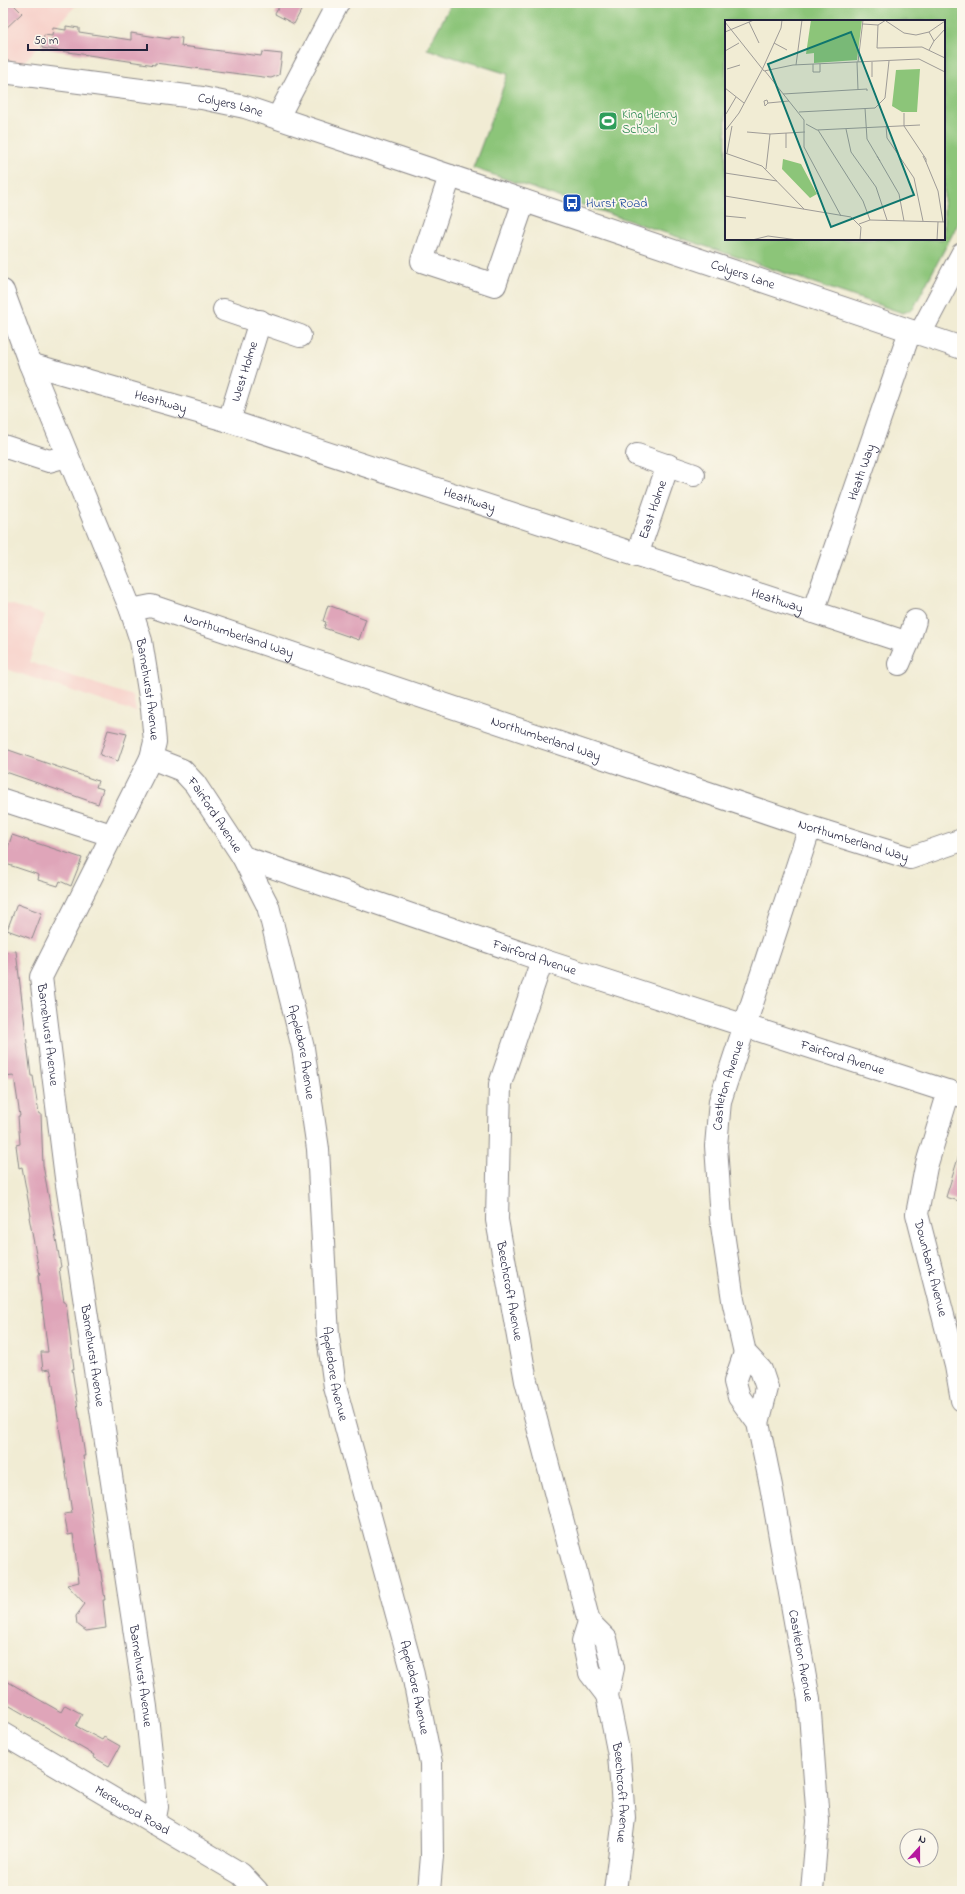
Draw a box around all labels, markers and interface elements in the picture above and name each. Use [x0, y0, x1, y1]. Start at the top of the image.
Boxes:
inset map [725, 20, 945, 240]
scale bar [28, 26, 147, 52]
text: 50 m [34, 32, 58, 50]
street label: Colyers Lane [197, 88, 266, 122]
place label: King Henry School [622, 105, 677, 139]
sports icon: King Henry School [597, 110, 619, 132]
bus stop icon: Hurst Road [561, 192, 583, 214]
place label: Hurst Road [586, 194, 648, 213]
street label: Colyers Lane [708, 255, 778, 294]
street label: West Holme [226, 339, 263, 404]
street label: Heathway [132, 385, 189, 419]
street label: Heath Way [843, 441, 881, 503]
street label: East Holme [634, 477, 672, 542]
street label: Heathway [441, 482, 498, 518]
street label: Heathway [749, 583, 806, 619]
street label: Northumberland Way [181, 608, 296, 664]
street label: Barnehurst Avenue [131, 636, 164, 741]
street label: Northumberland Way [488, 711, 603, 767]
street label: Fairford Avenue [183, 772, 247, 856]
street label: Northumberland Way [796, 814, 911, 868]
street label: Fairford Avenue [489, 934, 579, 980]
street label: Barnehurst Avenue [32, 981, 64, 1087]
street label: Appledore Avenue [283, 1003, 320, 1101]
street label: Fairford Avenue [797, 1035, 887, 1080]
street label: Castleton Avenue [708, 1038, 749, 1131]
street label: Downbank Avenue [909, 1216, 952, 1319]
street label: Beechcroft Avenue [491, 1239, 528, 1342]
street label: Barnehurst Avenue [76, 1302, 110, 1408]
street label: Appledore Avenue [318, 1326, 353, 1423]
street label: Castleton Avenue [784, 1608, 819, 1703]
street label: Barnehurst Avenue [124, 1623, 158, 1728]
street label: Appledore Avenue [395, 1638, 434, 1736]
street label: Beechcroft Avenue [607, 1740, 633, 1844]
street label: Merewood Road [91, 1780, 174, 1840]
north arrow [899, 1828, 939, 1868]
text: N [916, 1831, 929, 1848]

